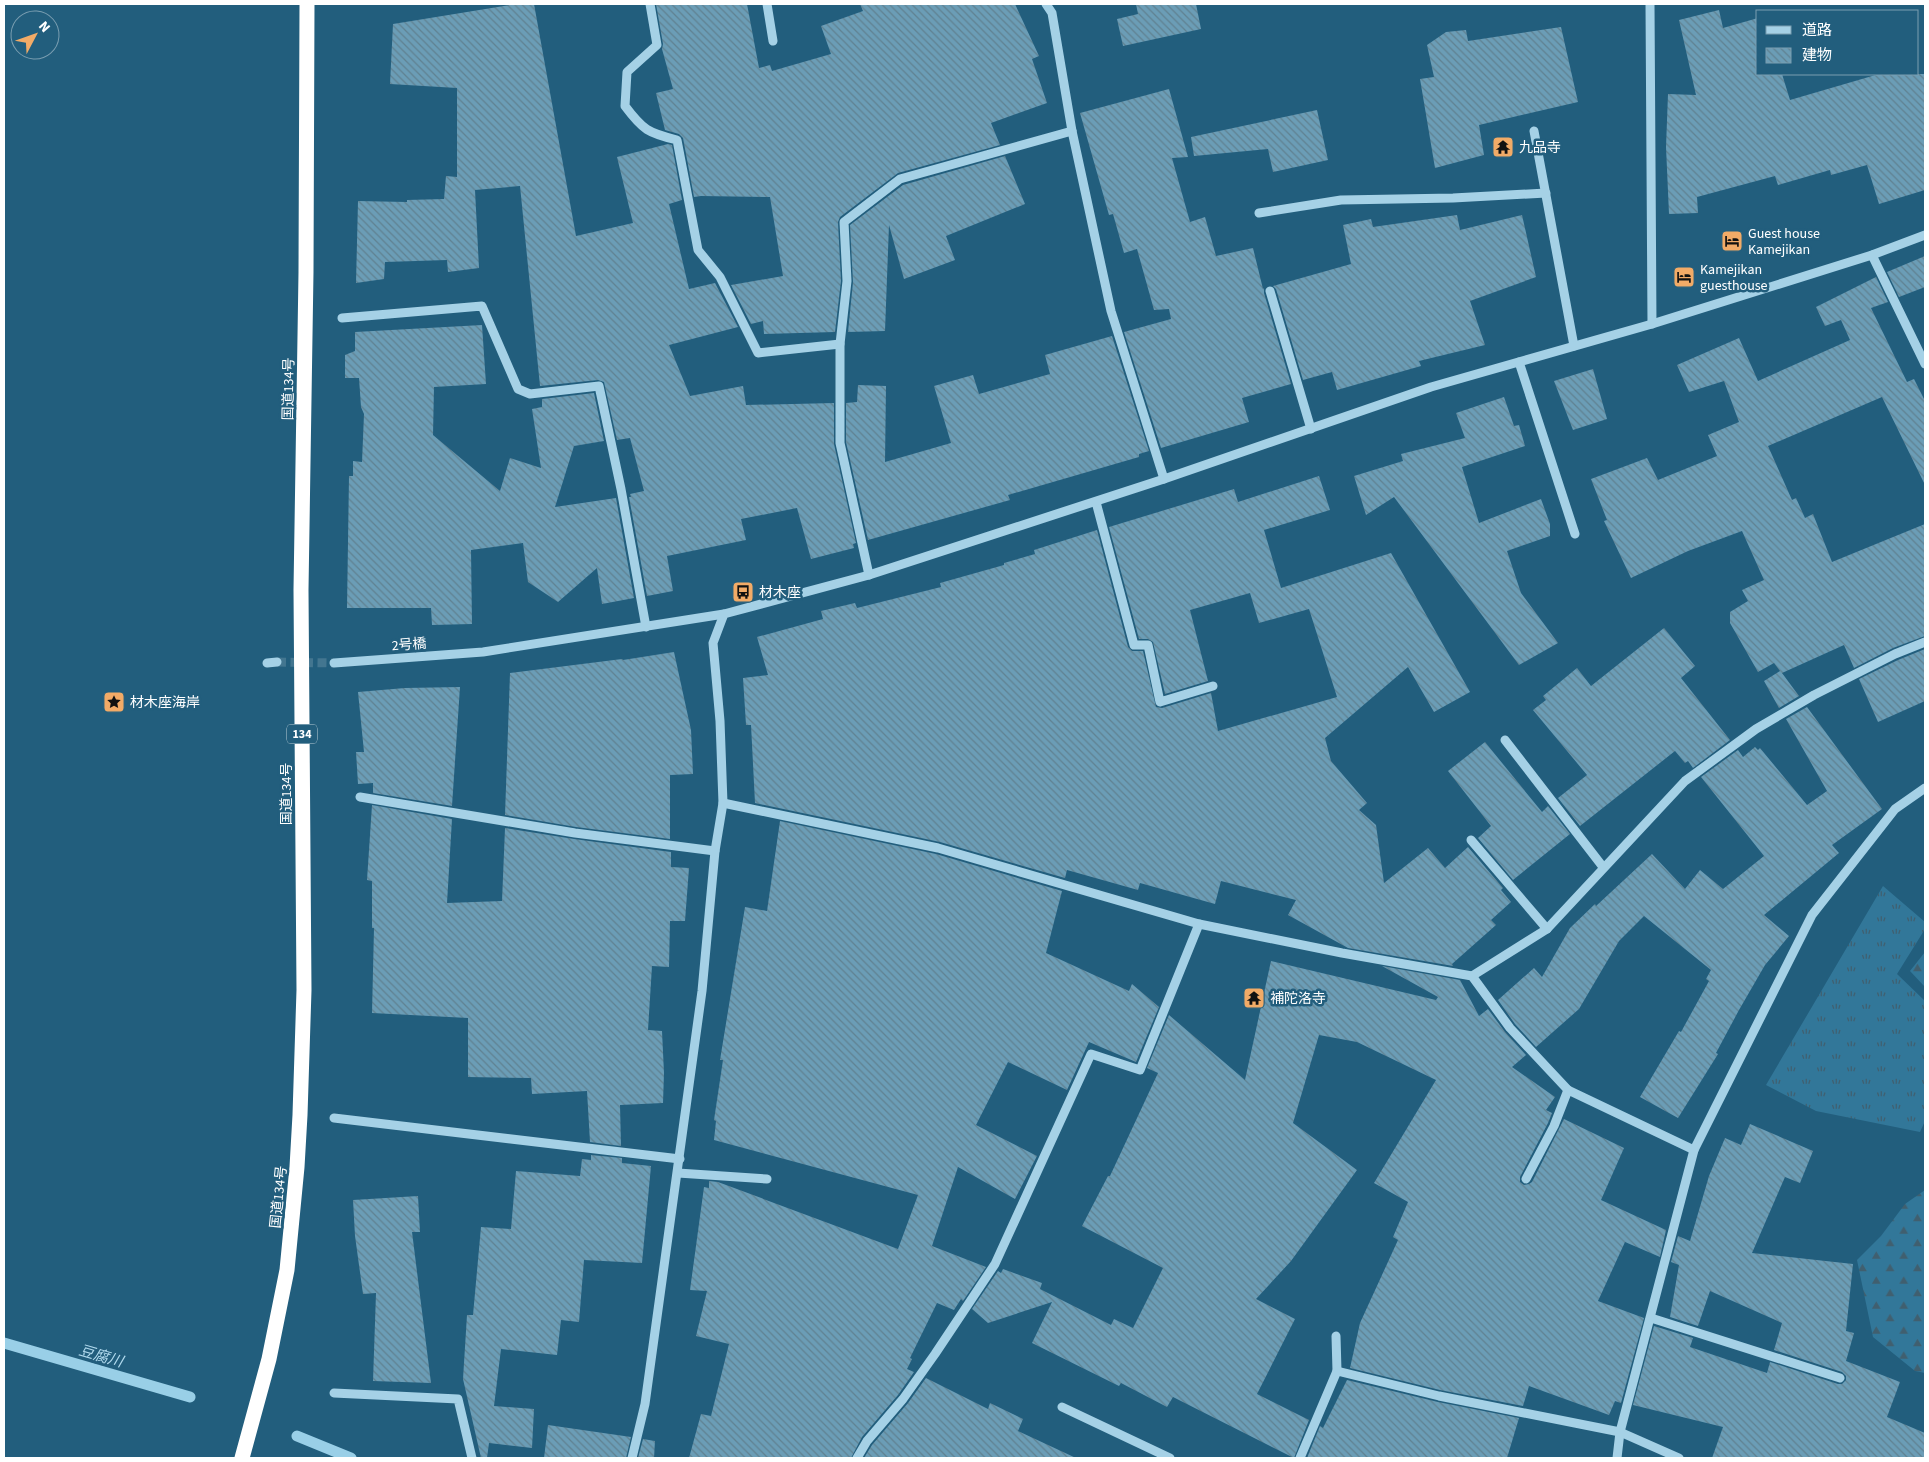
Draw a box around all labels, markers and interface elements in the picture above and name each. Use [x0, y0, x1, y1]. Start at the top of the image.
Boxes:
north arrow [10, 10, 60, 60]
legend [1756, 10, 1919, 75]
text: N [33, 17, 55, 37]
text: 道路 [1802, 20, 1832, 41]
text: 建物 [1802, 45, 1832, 66]
temple icon: 九品寺 [1491, 135, 1515, 159]
place label: 九品寺 [1519, 138, 1561, 158]
place label: Guest house Kamejikan [1748, 224, 1820, 260]
hotel icon: Guest house Kamejikan [1720, 229, 1744, 253]
place label: Kamejikan guesthouse [1700, 260, 1768, 296]
hotel icon: Kamejikan guesthouse [1672, 265, 1696, 289]
street label: 国道134号 [278, 357, 300, 421]
bus stop icon: 材木座 [731, 580, 755, 604]
place label: 材木座 [759, 583, 801, 603]
street label: 2号橋 [391, 634, 427, 656]
place icon: 材木座海岸 [102, 690, 126, 714]
place label: 材木座海岸 [130, 693, 200, 713]
road number: 134 [287, 724, 317, 744]
street label: 国道134号 [277, 763, 297, 825]
temple icon: 補陀洛寺 [1242, 986, 1266, 1010]
place label: 補陀洛寺 [1270, 989, 1326, 1009]
street label: 国道134号 [266, 1165, 292, 1229]
water label: 豆腐川 [76, 1340, 127, 1373]

